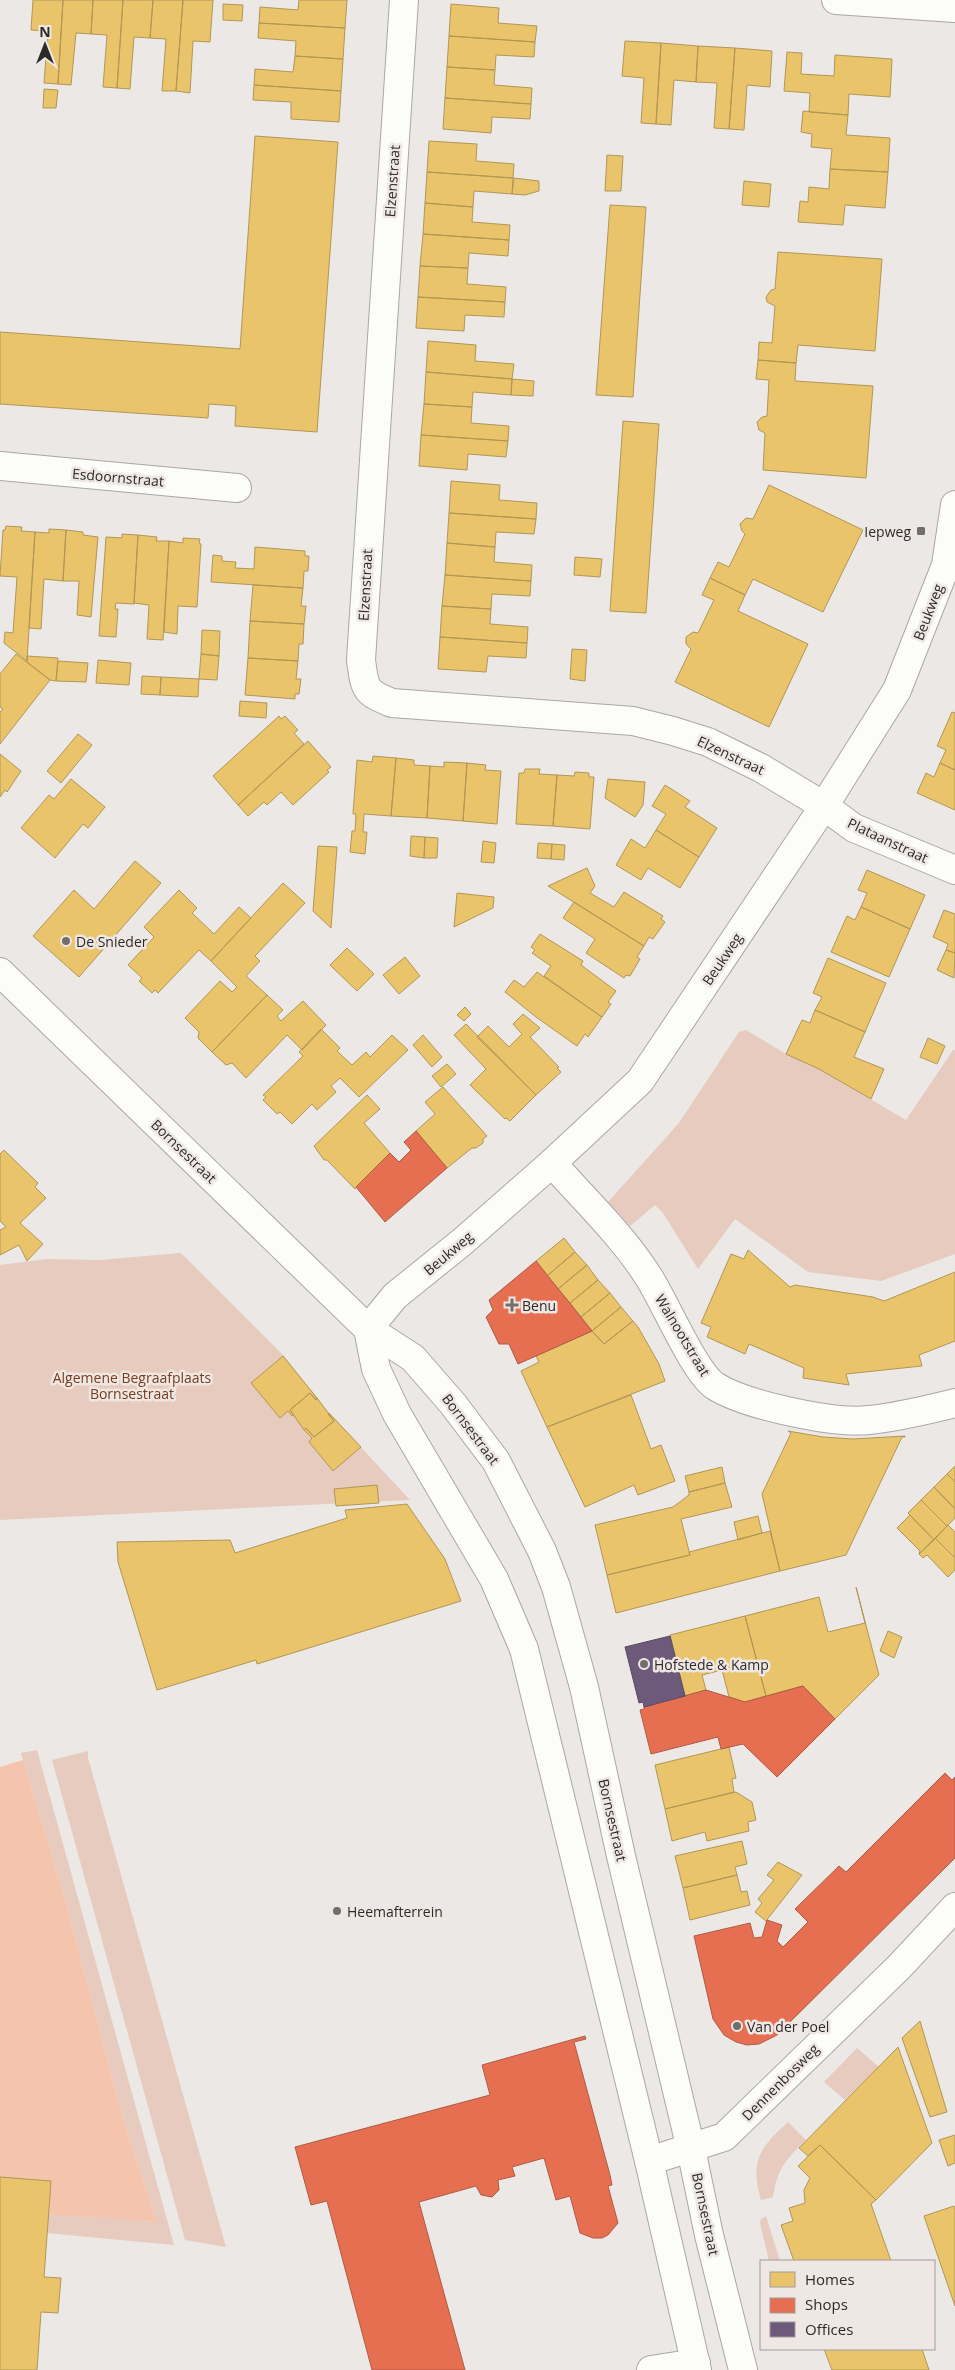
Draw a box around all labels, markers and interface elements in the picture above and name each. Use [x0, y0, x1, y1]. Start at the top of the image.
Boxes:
north arrow [20, 20, 70, 70]
text: N [39, 22, 51, 41]
street label: Elzenstraat [380, 144, 404, 218]
street label: Esdoornstraat [71, 464, 165, 490]
place label: Iepweg [864, 522, 911, 541]
marker: Iepweg [915, 525, 927, 537]
street label: Elzenstraat [354, 548, 376, 622]
street label: Beukweg [909, 581, 948, 643]
street label: Elzenstraat [694, 731, 768, 779]
street label: Plataanstraat [845, 813, 931, 867]
street label: Beukweg [698, 929, 747, 989]
place label: De Snieder [76, 932, 148, 951]
marker: De Snieder [60, 935, 72, 947]
street label: Bornsestraat [147, 1115, 221, 1187]
street label: Beukweg [419, 1226, 477, 1279]
street label: Walnootstraat [651, 1290, 715, 1380]
place label: Benu [522, 1296, 556, 1315]
marker: Benu [506, 1299, 518, 1311]
park label: Algemene Begraafplaats Bornsestraat [53, 1368, 212, 1403]
street label: Bornsestraat [438, 1390, 504, 1468]
place label: Hofstede & Kamp [654, 1655, 769, 1674]
marker: Hofstede & Kamp [638, 1658, 650, 1670]
street label: Bornsestraat [594, 1777, 632, 1863]
place label: Heemafterrein [347, 1902, 443, 1921]
marker: Heemafterrein [331, 1905, 343, 1917]
place label: Van der Poel [747, 2017, 829, 2036]
marker: Van der Poel [731, 2020, 743, 2032]
street label: Dennenbosweg [737, 2039, 823, 2125]
street label: Bornsestraat [688, 2171, 724, 2257]
legend [760, 2260, 935, 2350]
text: Homes [805, 2269, 855, 2289]
text: Shops [805, 2294, 848, 2314]
text: Offices [805, 2319, 853, 2339]

